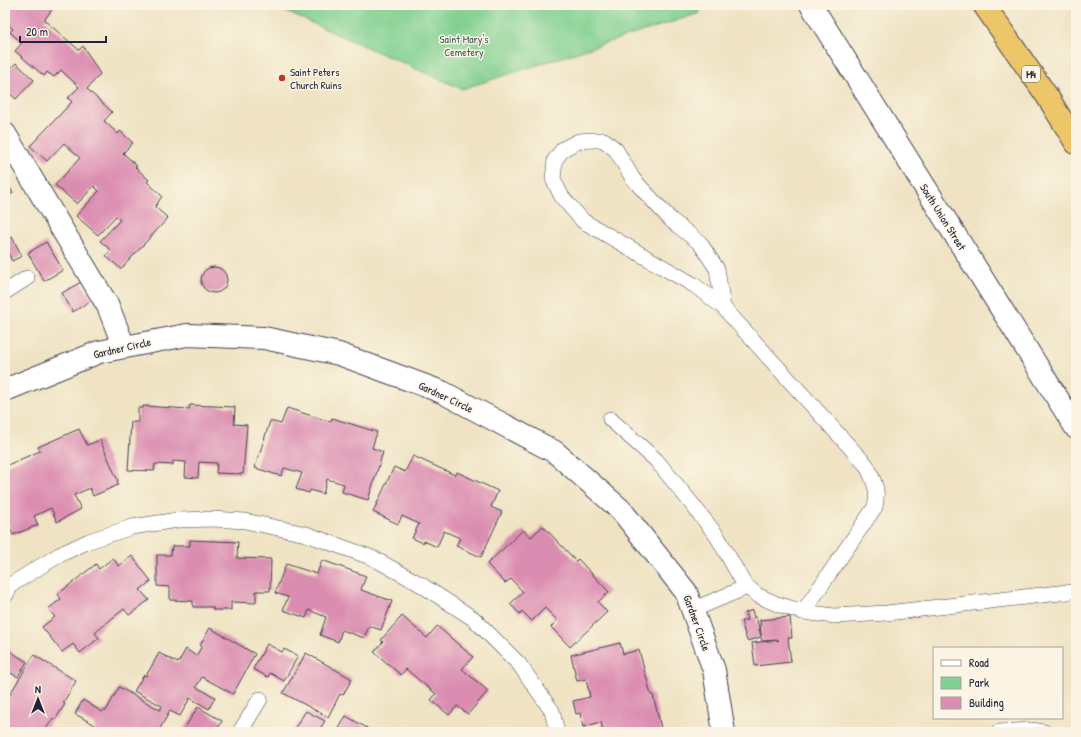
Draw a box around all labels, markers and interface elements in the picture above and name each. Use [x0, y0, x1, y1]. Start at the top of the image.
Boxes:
scale bar [20, 18, 106, 44]
text: 20 m [26, 23, 48, 40]
park label: Saint Mary's Cemetery [440, 32, 488, 59]
place label: Saint Peters Church Ruins [290, 65, 342, 92]
road number: M4 [1022, 66, 1040, 82]
marker: Saint Peters Church Ruins [277, 73, 287, 83]
street label: South Union Street [917, 181, 969, 253]
street label: Gardner Circle [92, 334, 153, 361]
street label: Gardner Circle [417, 378, 476, 416]
street label: Gardner Circle [680, 593, 714, 653]
legend [933, 647, 1063, 719]
text: Road [969, 654, 989, 671]
text: Park [969, 674, 989, 691]
north arrow [18, 679, 58, 719]
text: N [35, 682, 41, 696]
text: Building [969, 694, 1004, 711]

